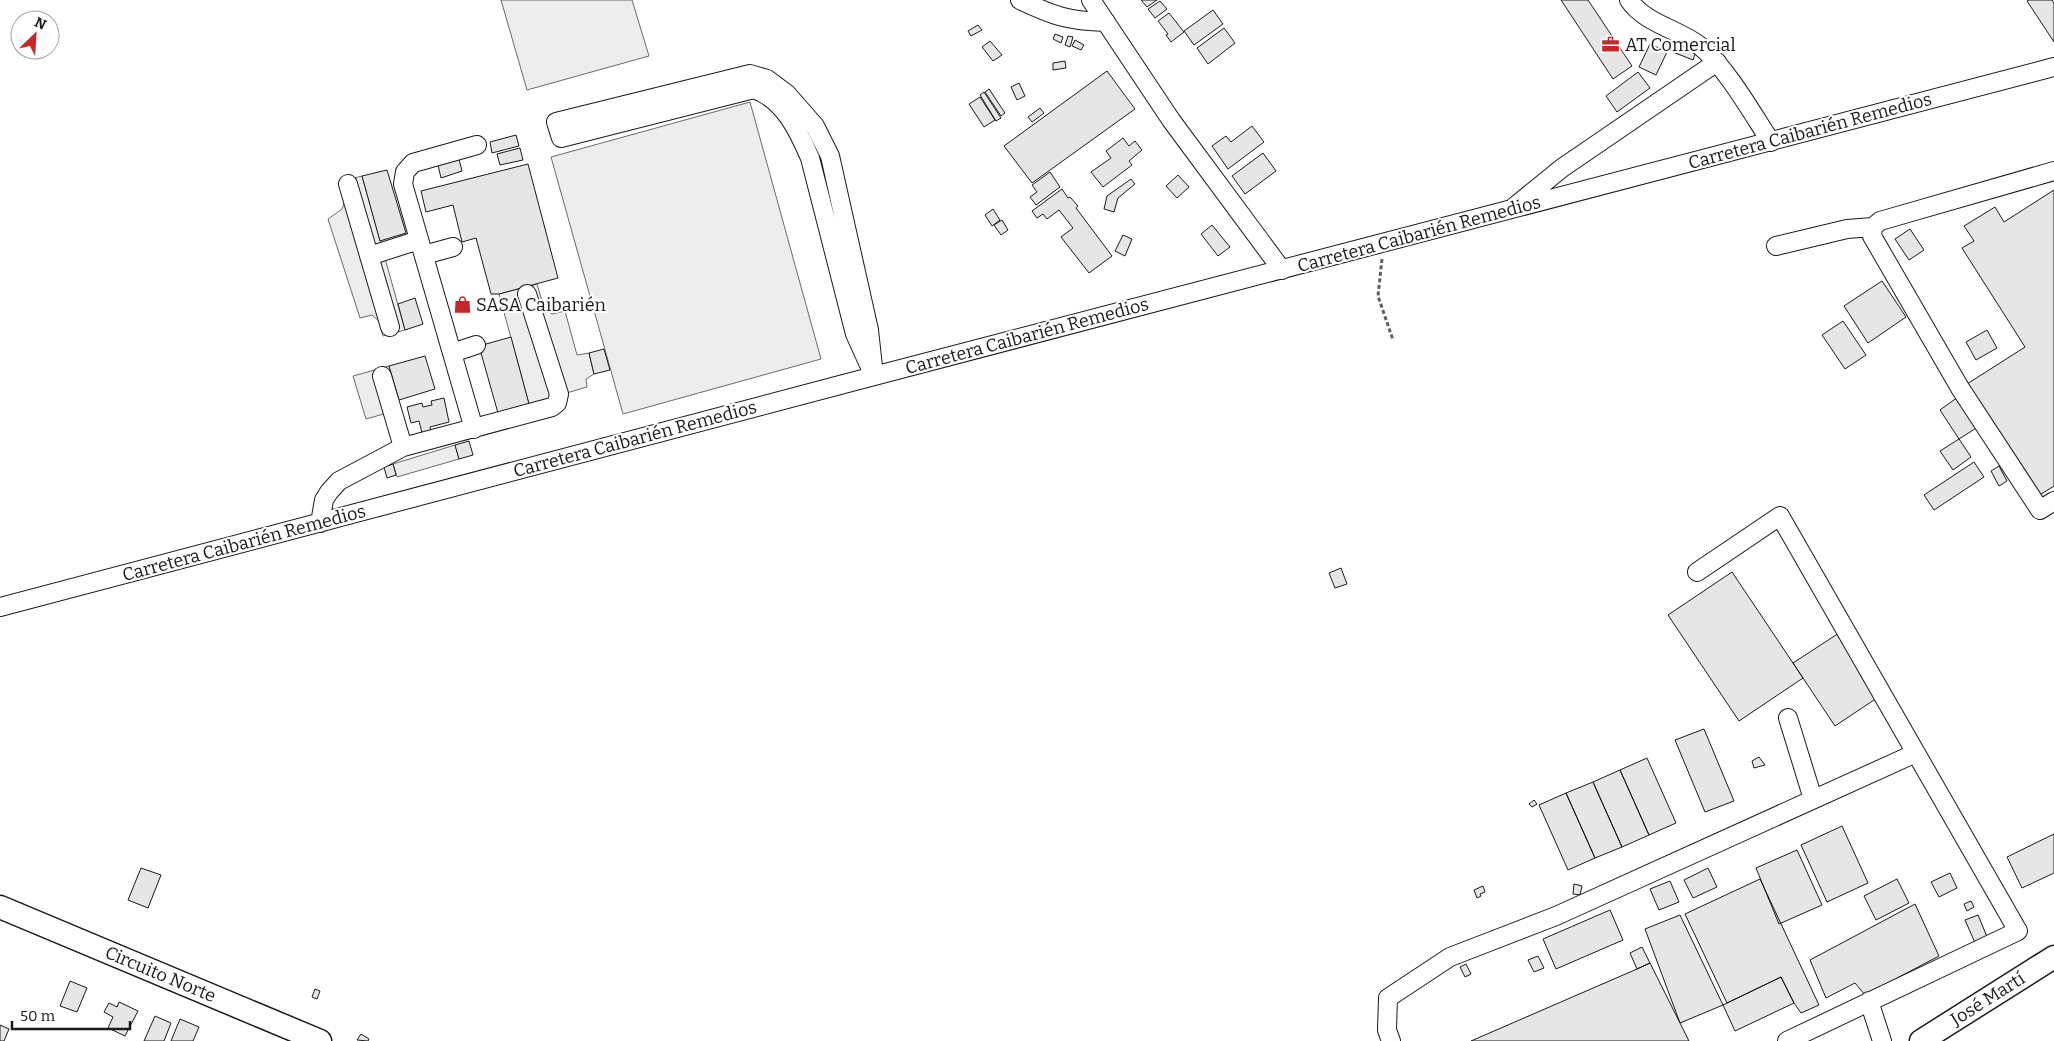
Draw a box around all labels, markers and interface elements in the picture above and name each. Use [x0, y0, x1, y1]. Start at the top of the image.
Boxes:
north arrow [10, 10, 60, 60]
text: N [32, 14, 49, 34]
place label: AT Comercial [1625, 34, 1736, 56]
office icon: AT Comercial [1601, 35, 1621, 55]
street label: Carretera Caibarién Remedios [1686, 88, 1934, 174]
street label: Carretera Caibarién Remedios [1295, 191, 1543, 277]
street label: Carretera Caibarién Remedios [903, 293, 1151, 379]
place label: SASA Caibarién [476, 294, 607, 316]
shop icon: SASA Caibarién [452, 295, 472, 315]
street label: Carretera Caibarién Remedios [511, 396, 759, 482]
street label: Carretera Caibarién Remedios [120, 500, 368, 586]
street label: Circuito Norte [102, 941, 219, 1007]
street label: José Martí [1946, 967, 2030, 1031]
scale bar [12, 998, 130, 1030]
text: 50 m [20, 1007, 56, 1025]

